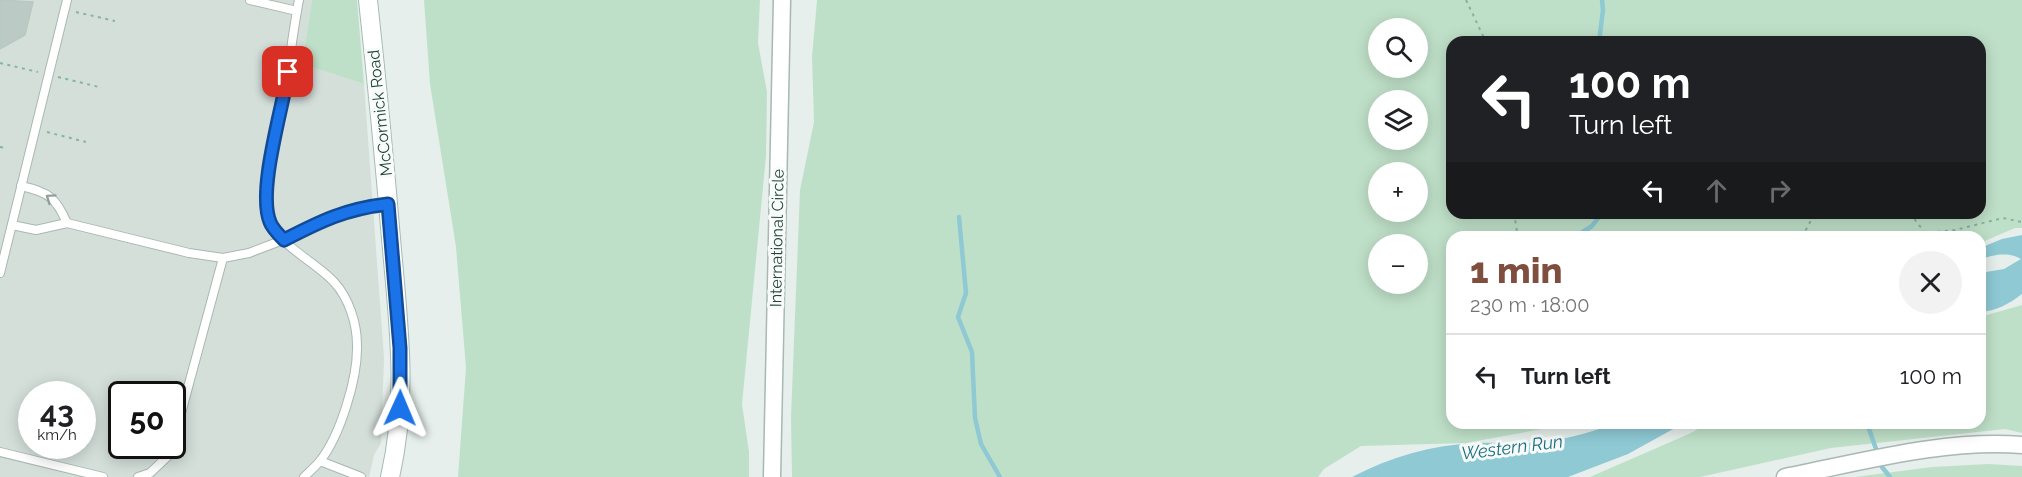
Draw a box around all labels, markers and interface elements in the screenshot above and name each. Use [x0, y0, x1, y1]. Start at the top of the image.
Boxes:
map controls [1368, 18, 1428, 294]
button: search [1368, 18, 1428, 78]
pin [262, 46, 313, 97]
street label: McCormick Road [364, 49, 396, 177]
icon: arrive [271, 55, 304, 88]
text: 100 m [1569, 59, 1691, 108]
icon: left [1470, 60, 1548, 138]
button: layers [1368, 90, 1428, 150]
text: Turn left [1569, 109, 1672, 140]
button: + [1368, 162, 1428, 222]
street label: International Circle [766, 169, 788, 307]
icon: left [1637, 174, 1670, 207]
icon: ahead [1700, 174, 1733, 207]
icon: right [1763, 174, 1796, 207]
one-way arrow [46, 194, 57, 205]
button: − [1368, 234, 1428, 294]
text: 1 min [1470, 249, 1562, 291]
button: close [1899, 251, 1962, 314]
text: 230 m · 18:00 [1470, 293, 1589, 317]
icon: left [1470, 360, 1503, 393]
text: Turn left [1521, 363, 1611, 389]
text: 100 m [1900, 363, 1962, 389]
position arrow [368, 376, 432, 440]
speed limit sign: 50 [108, 381, 186, 459]
text: 43 [40, 395, 74, 430]
text: km/h [37, 426, 77, 444]
water label: Western Run [1460, 430, 1564, 464]

